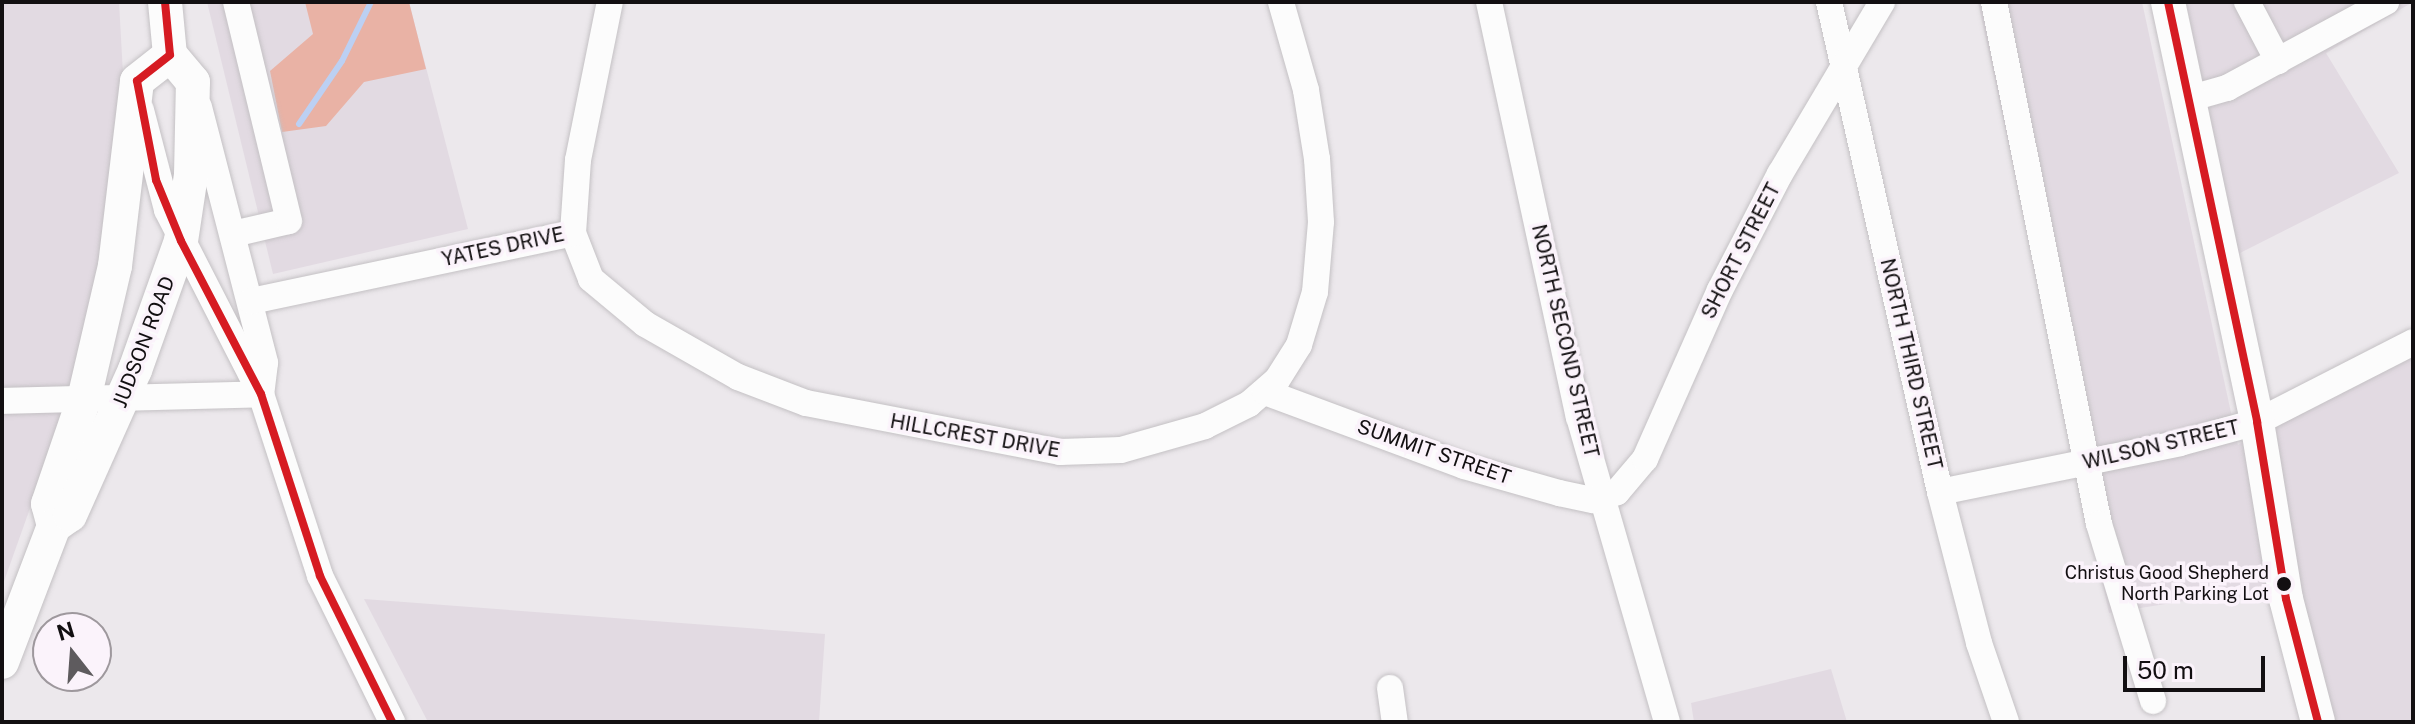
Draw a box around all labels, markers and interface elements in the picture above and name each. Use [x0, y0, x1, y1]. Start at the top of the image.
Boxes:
street label: SHORT STREET [1696, 179, 1786, 323]
street label: YATES DRIVE [440, 222, 566, 272]
street label: NORTH SECOND STREET [1526, 222, 1604, 460]
street label: NORTH THIRD STREET [1875, 256, 1947, 472]
street label: JUDSON ROAD [108, 273, 180, 411]
street label: HILLCREST DRIVE [888, 409, 1062, 463]
street label: SUMMIT STREET [1354, 414, 1514, 490]
street label: WILSON STREET [2080, 415, 2242, 475]
place label: Christus Good Shepherd North Parking Lot [2065, 563, 2269, 606]
marker: Christus Good Shepherd North Parking Lot [2276, 576, 2292, 592]
north arrow [32, 612, 112, 692]
text: N [54, 616, 78, 646]
scale bar [2127, 640, 2269, 690]
text: 50 m [2137, 656, 2194, 684]

